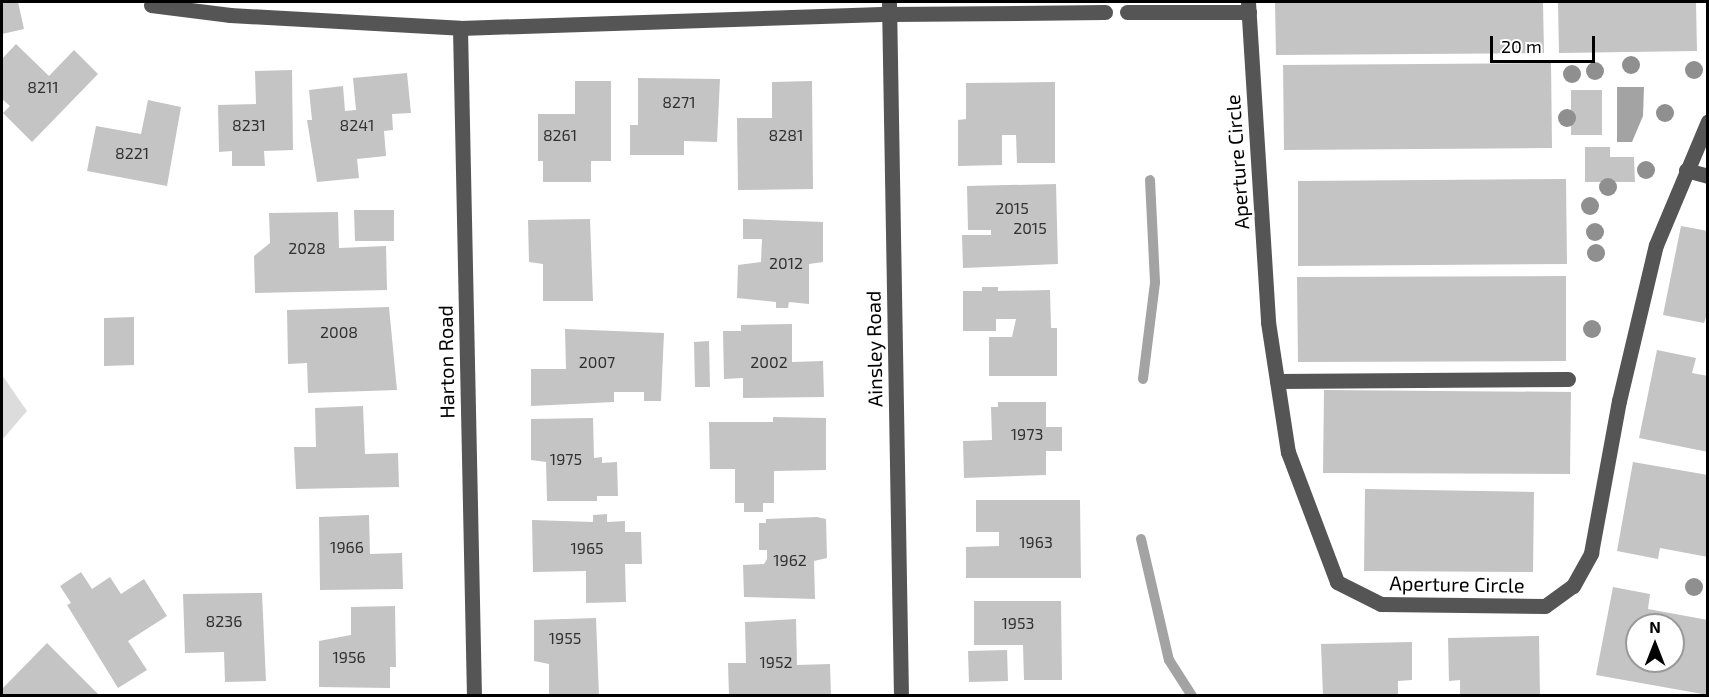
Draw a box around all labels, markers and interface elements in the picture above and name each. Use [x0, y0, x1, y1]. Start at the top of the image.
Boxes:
scale bar [1493, 24, 1598, 62]
text: 20 m [1501, 35, 1542, 57]
house number: 8211 [27, 77, 59, 97]
house number: 8271 [662, 92, 696, 112]
street label: Aperture Circle [1220, 94, 1254, 230]
house number: 8231 [232, 115, 266, 135]
house number: 8241 [340, 115, 374, 135]
house number: 8261 [543, 125, 577, 145]
house number: 8281 [769, 125, 803, 145]
house number: 8221 [115, 143, 149, 163]
house number: 2015 [995, 198, 1029, 218]
house number: 2015 [1013, 218, 1047, 238]
house number: 2028 [288, 238, 326, 258]
house number: 2012 [769, 253, 803, 273]
street label: Ainsley Road [861, 290, 887, 408]
street label: Harton Road [433, 305, 459, 419]
house number: 2008 [320, 322, 358, 342]
house number: 2007 [579, 352, 615, 372]
house number: 2002 [750, 352, 788, 372]
house number: 1973 [1011, 424, 1043, 444]
house number: 1975 [550, 449, 582, 469]
house number: 1963 [1019, 532, 1053, 552]
house number: 1966 [330, 537, 364, 557]
house number: 1965 [570, 538, 604, 558]
house number: 1962 [773, 550, 807, 570]
street label: Aperture Circle [1389, 571, 1525, 597]
house number: 8236 [206, 611, 242, 631]
house number: 1953 [1002, 613, 1034, 633]
north arrow [1625, 613, 1685, 673]
text: N [1649, 617, 1661, 636]
house number: 1955 [549, 628, 581, 648]
house number: 1956 [332, 647, 366, 667]
house number: 1952 [759, 652, 793, 672]

